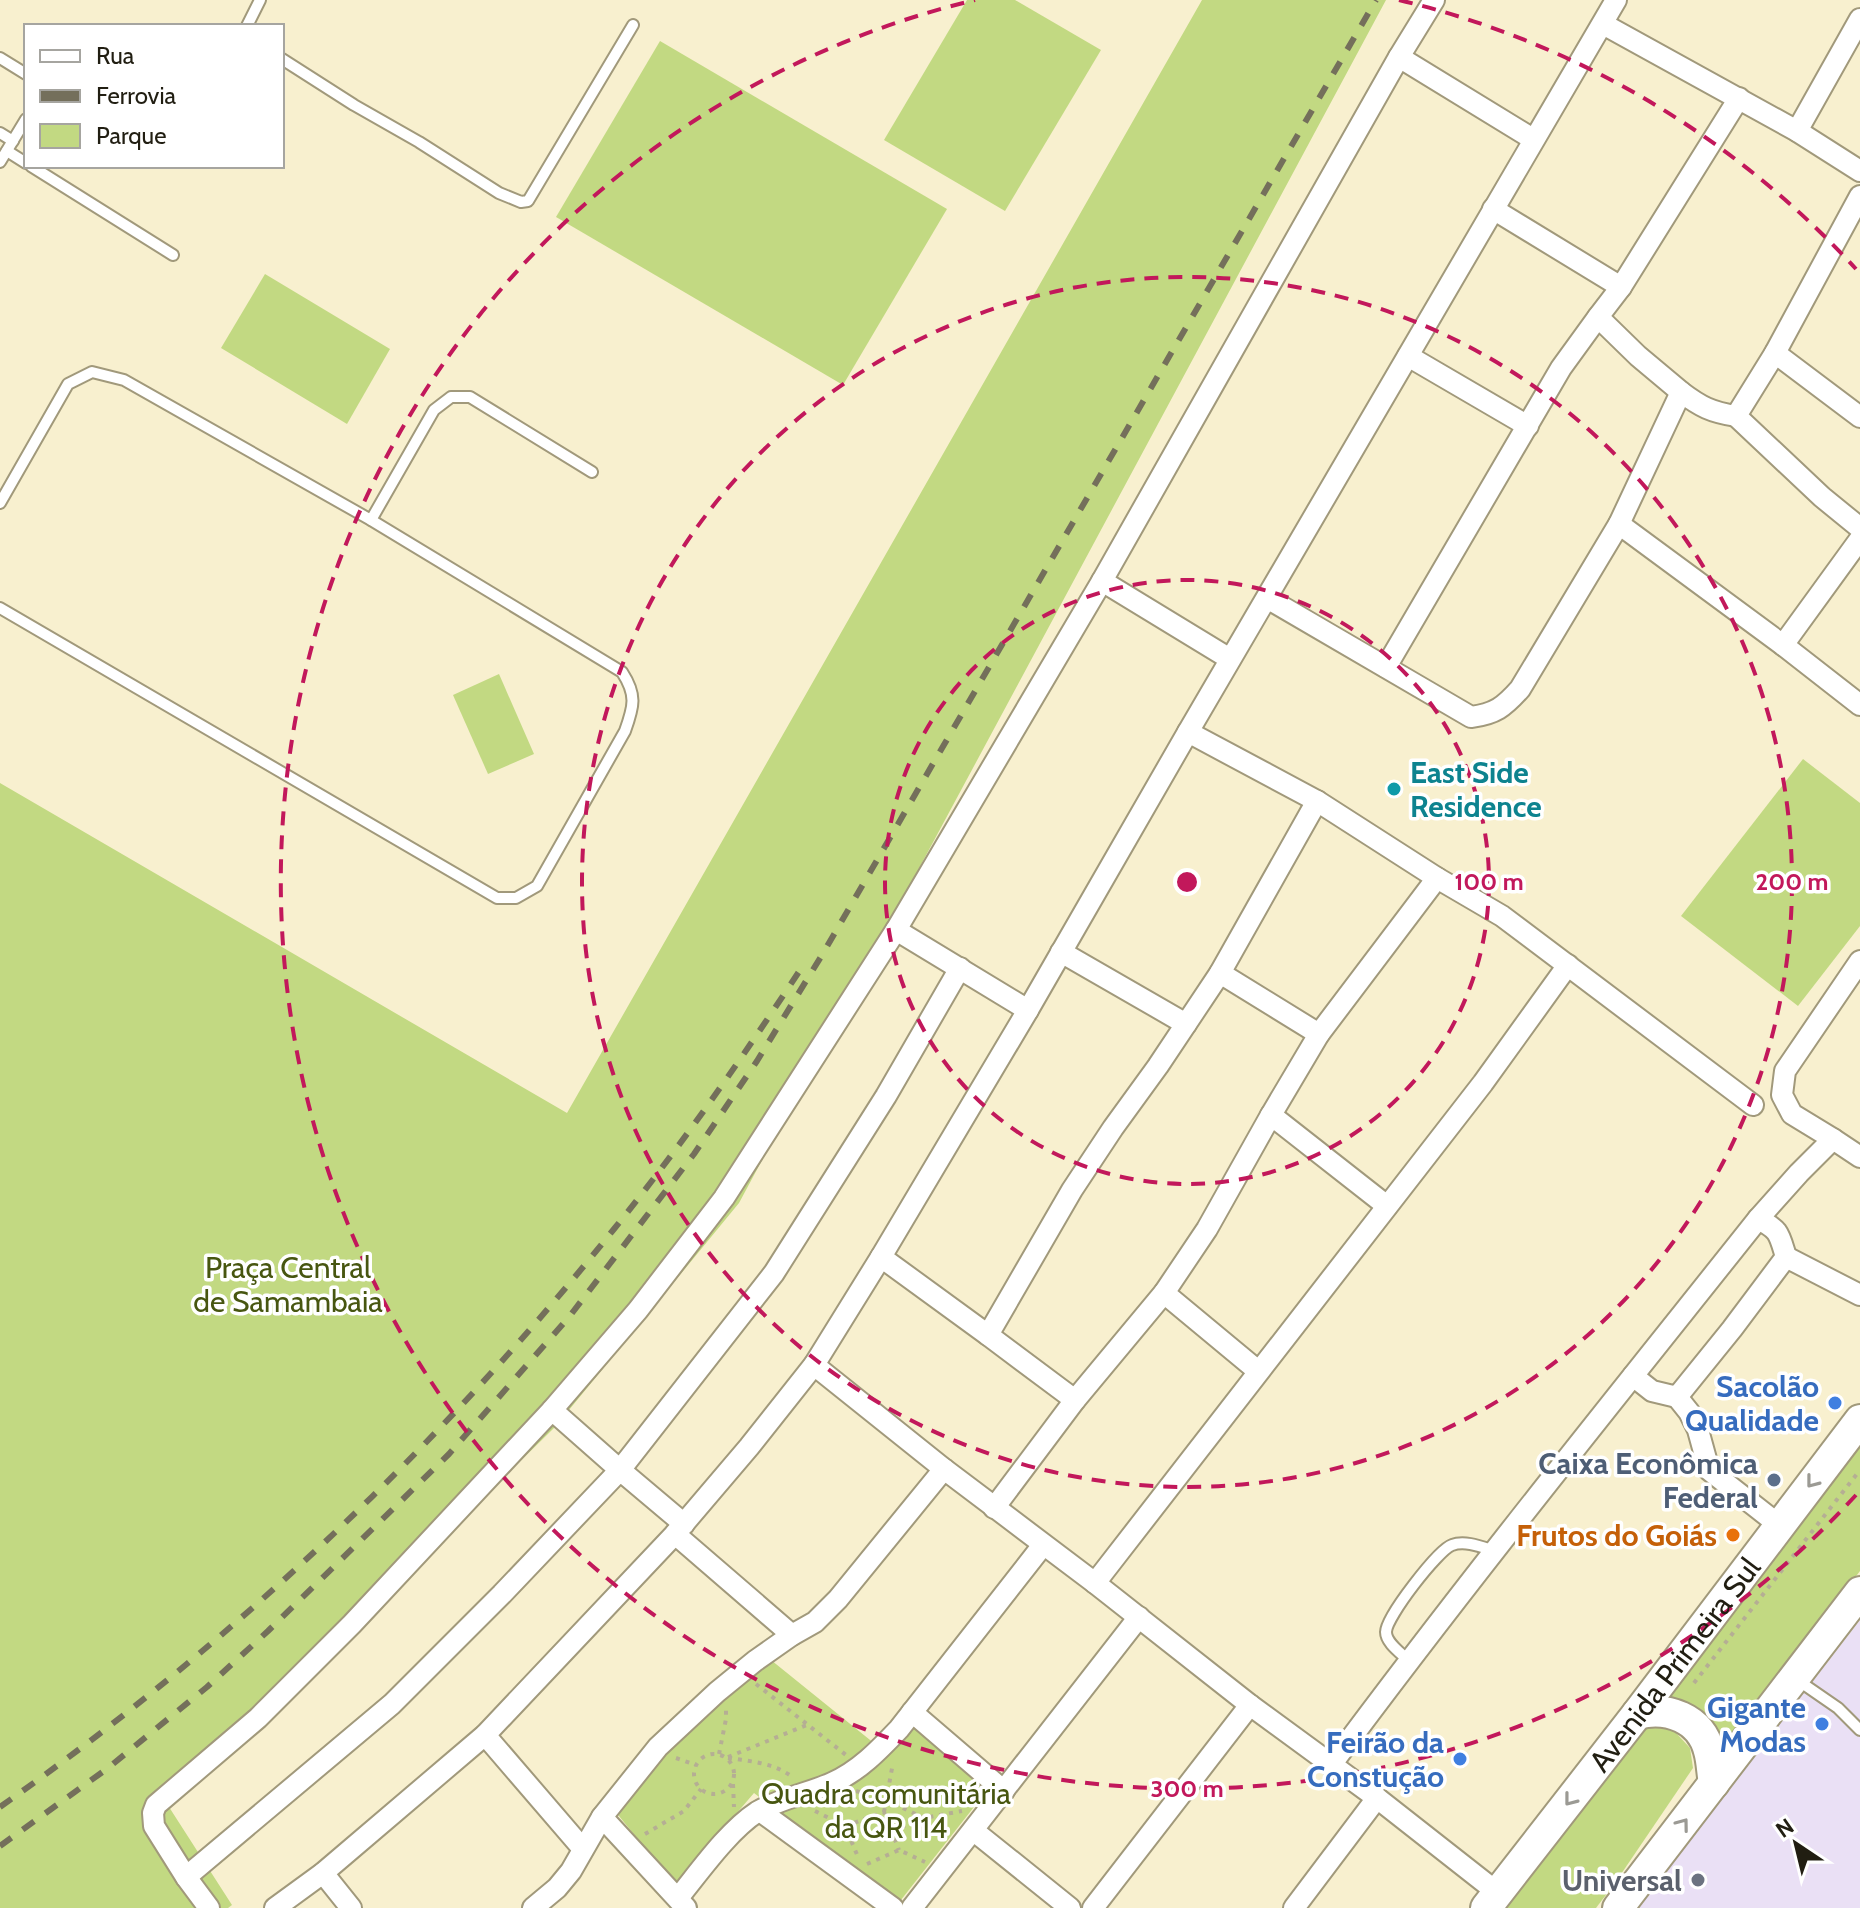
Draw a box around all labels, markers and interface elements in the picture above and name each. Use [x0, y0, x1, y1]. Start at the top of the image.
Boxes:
legend [24, 24, 284, 168]
text: Rua [96, 41, 135, 70]
text: Ferrovia [96, 81, 177, 110]
text: Parque [96, 121, 166, 150]
place label: East Side Residence [1410, 754, 1542, 825]
marker: East Side Residence [1385, 780, 1403, 798]
text: 100 m [1454, 867, 1524, 896]
text: 200 m [1756, 867, 1828, 896]
centre of rings [1173, 868, 1201, 896]
park label: Praça Central de Samambaia [193, 1249, 383, 1320]
place label: Sacolão Qualidade [1685, 1368, 1819, 1439]
marker: Sacolão Qualidade [1826, 1394, 1844, 1412]
place label: Caixa Econômica Federal [1538, 1445, 1758, 1516]
marker: Caixa Econômica Federal [1765, 1471, 1783, 1489]
one-way arrow [1808, 1473, 1822, 1488]
place label: Frutos do Goiás [1516, 1517, 1717, 1554]
marker: Frutos do Goiás [1724, 1526, 1742, 1544]
street label: Avenida Primeira Sul [1581, 1550, 1768, 1779]
place label: Gigante Modas [1707, 1689, 1806, 1760]
marker: Gigante Modas [1813, 1715, 1831, 1733]
place label: Feirão da Constução [1307, 1724, 1444, 1795]
marker: Feirão da Constução [1451, 1750, 1469, 1768]
text: 300 m [1150, 1774, 1224, 1803]
park label: Quadra comunitária da QR 114 [761, 1775, 1012, 1846]
one-way arrow [1566, 1791, 1580, 1806]
north arrow [1756, 1804, 1836, 1884]
text: N [1771, 1813, 1799, 1844]
one-way arrow [1673, 1818, 1687, 1833]
place label: Universal [1562, 1862, 1682, 1899]
marker: Universal [1689, 1871, 1707, 1889]

